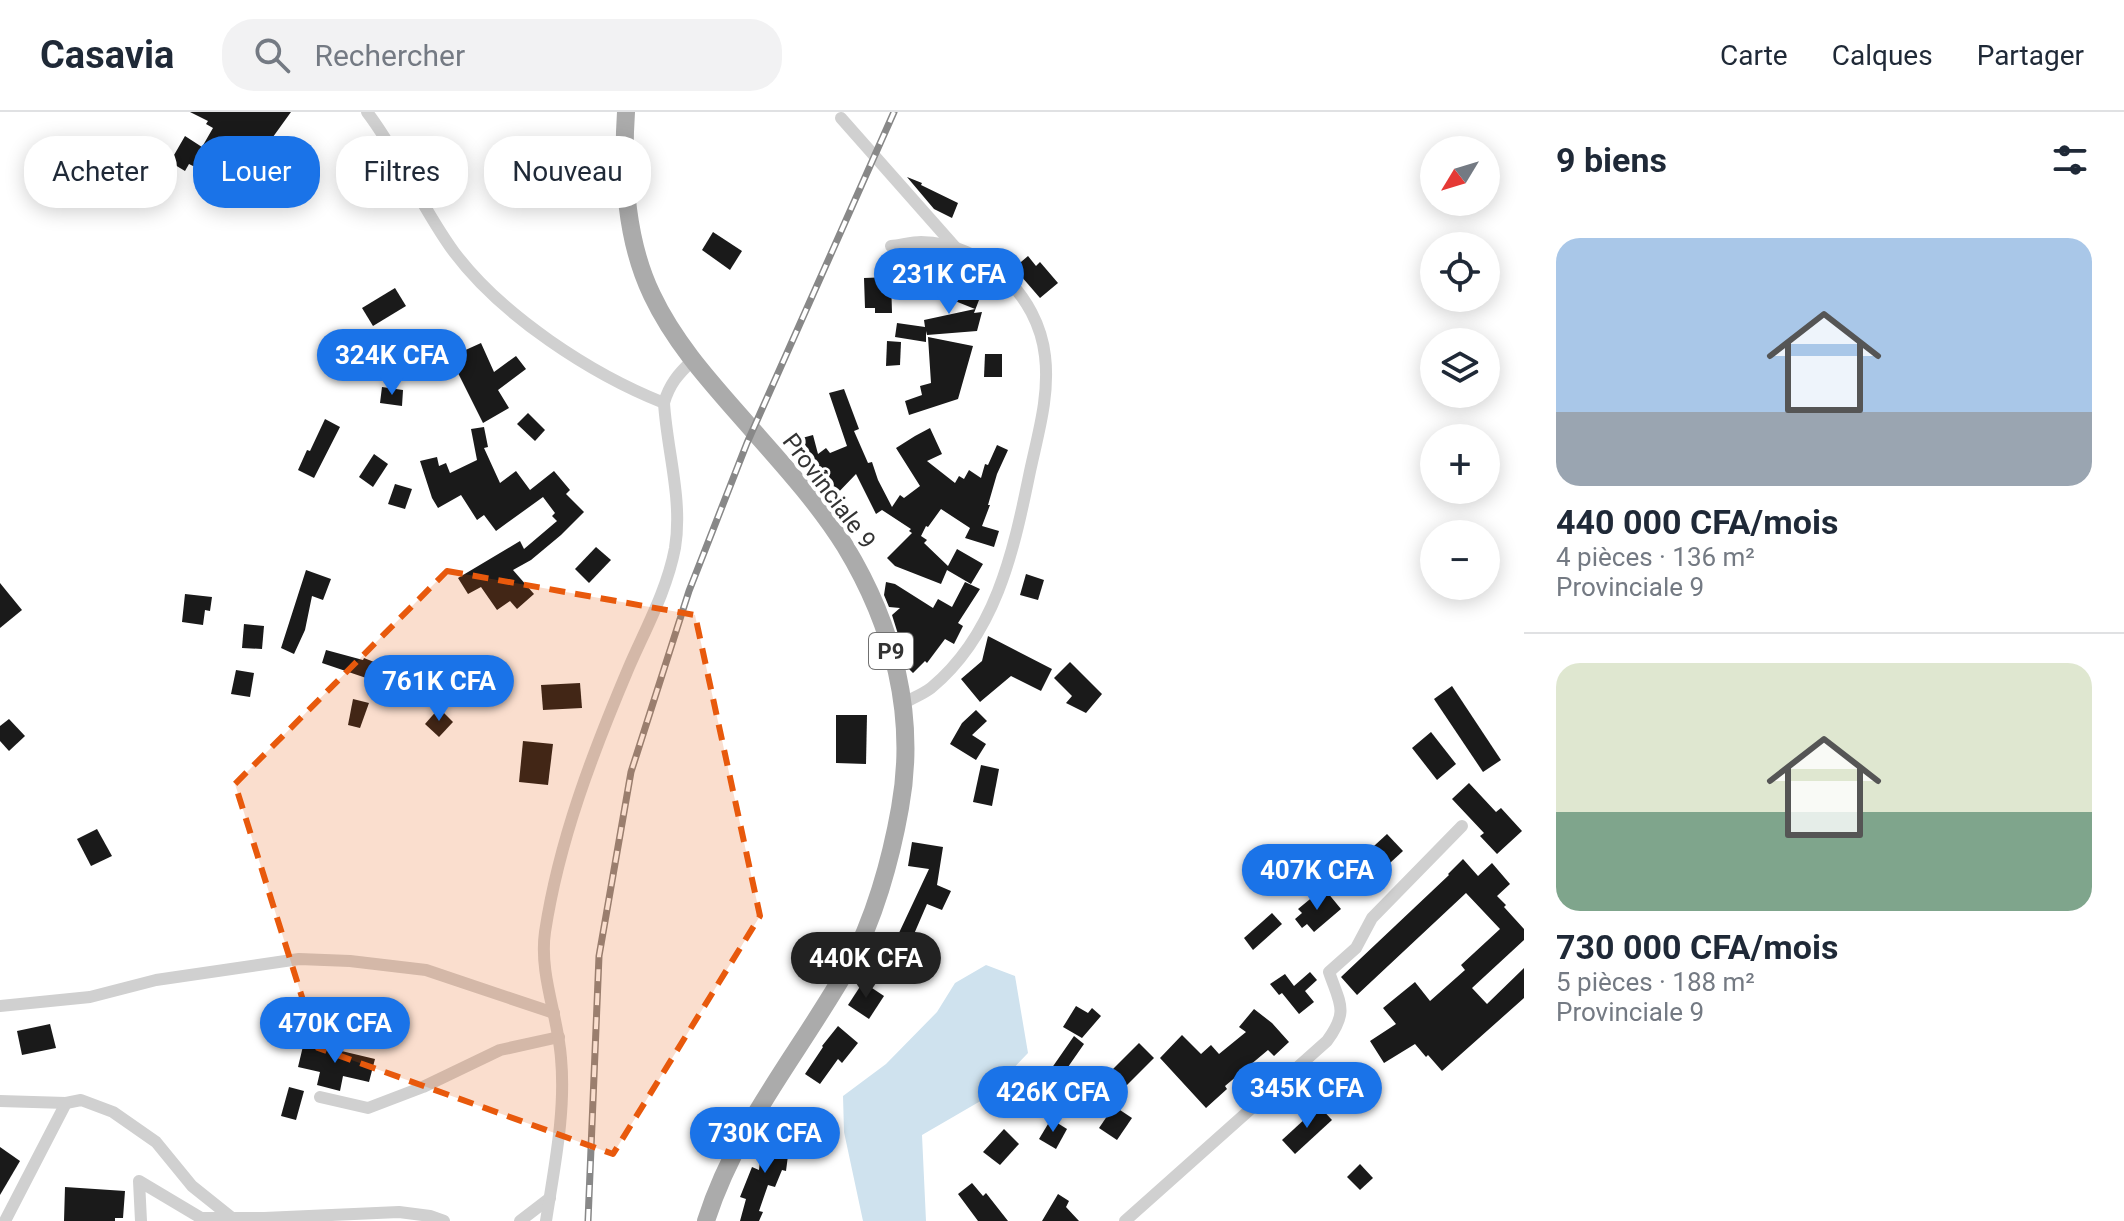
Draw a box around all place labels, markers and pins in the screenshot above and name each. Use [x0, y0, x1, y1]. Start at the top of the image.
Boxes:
pin: 231K CFA [866, 248, 1032, 316]
pin: 324K CFA [309, 329, 475, 397]
pin: 761K CFA [356, 655, 522, 723]
pin: 407K CFA [1234, 844, 1400, 912]
pin: 440K CFA [783, 932, 949, 1000]
pin: 470K CFA [252, 997, 418, 1065]
pin: 345K CFA [1224, 1062, 1390, 1130]
pin: 426K CFA [970, 1066, 1136, 1134]
pin: 730K CFA [682, 1107, 848, 1175]

